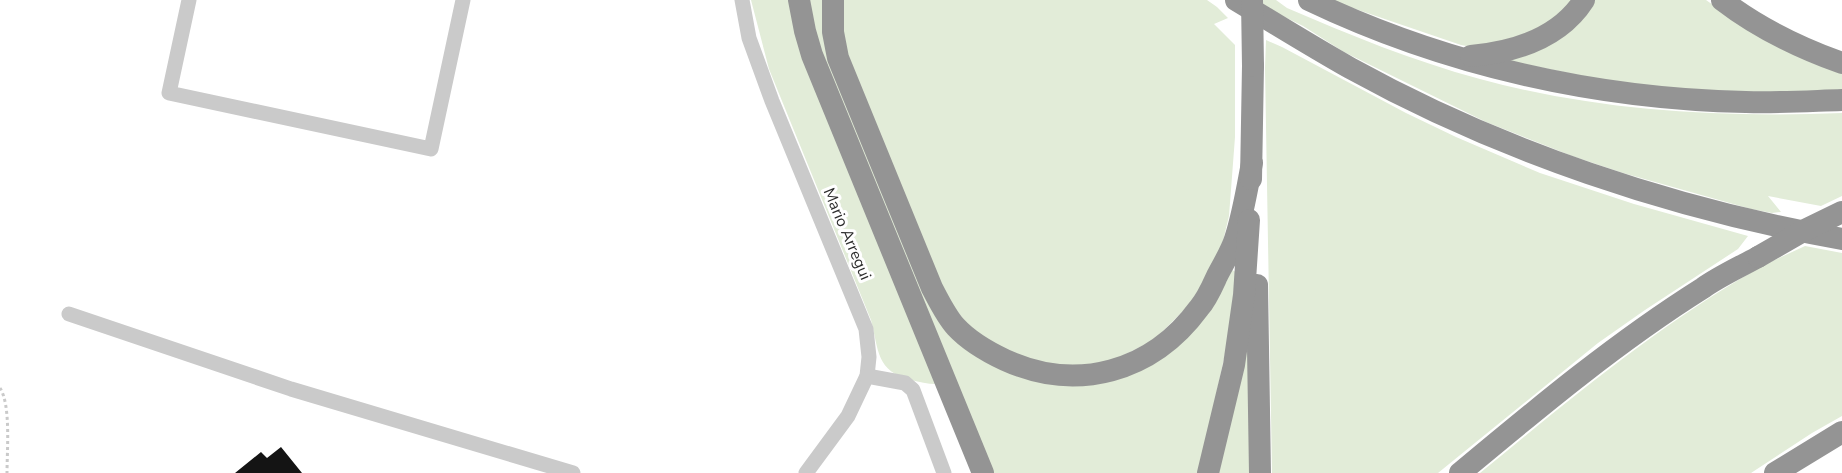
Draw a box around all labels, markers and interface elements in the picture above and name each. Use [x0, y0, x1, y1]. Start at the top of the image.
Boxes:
street label: Mario Arregui [818, 185, 876, 283]

